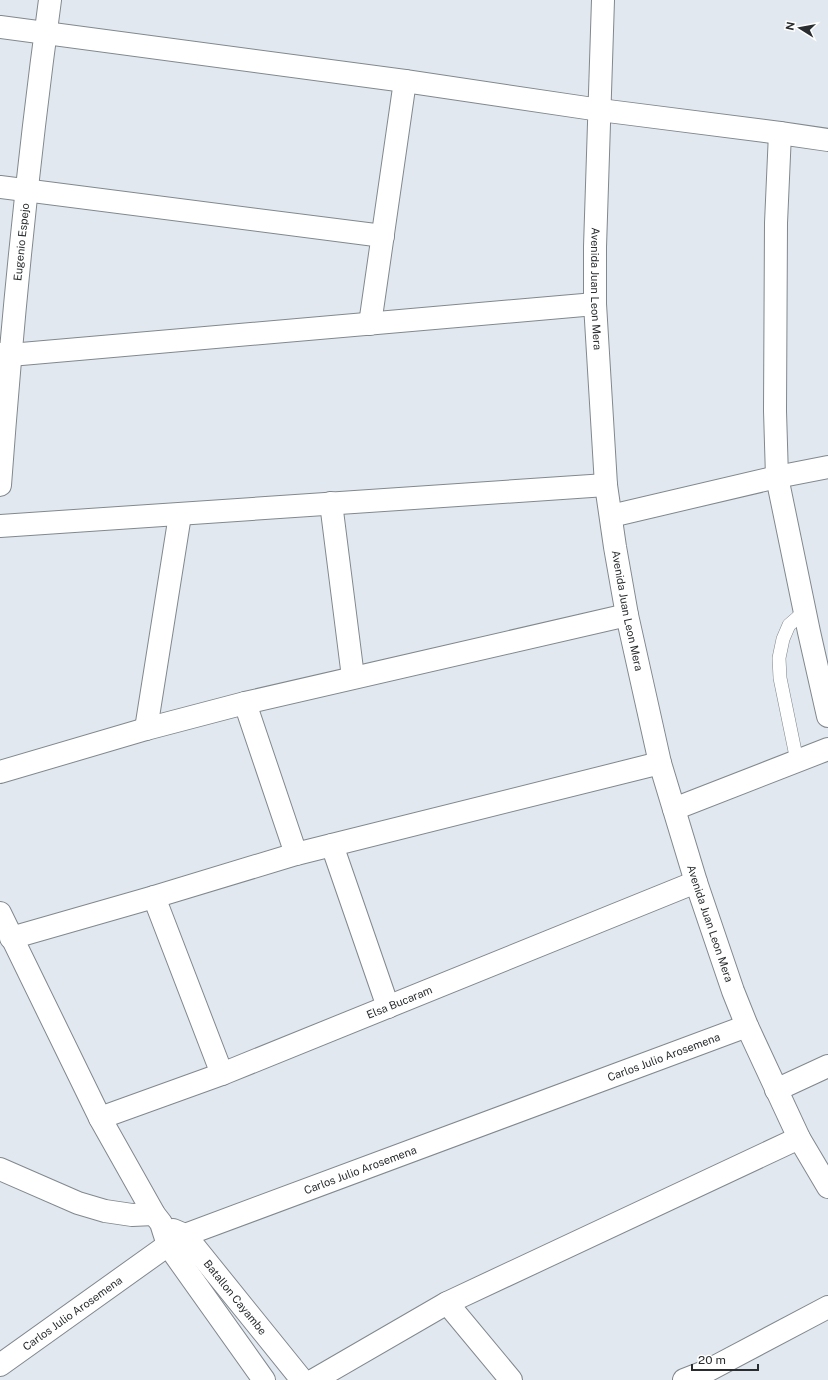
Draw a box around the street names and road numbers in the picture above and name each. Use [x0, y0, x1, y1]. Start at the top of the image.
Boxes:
street label: Eugenio Espejo [11, 202, 31, 281]
street label: Avenida Juan Leon Mera [589, 227, 604, 351]
street label: Avenida Juan Leon Mera [610, 549, 645, 672]
street label: Avenida Juan Leon Mera [685, 863, 736, 984]
street label: Elsa Bucaram [365, 984, 434, 1021]
street label: Carlos Julio Arosemena [606, 1031, 722, 1083]
street label: Carlos Julio Arosemena [302, 1143, 418, 1196]
street label: Batallon Cayambe [201, 1257, 269, 1337]
street label: Carlos Julio Arosemena [20, 1274, 124, 1353]

